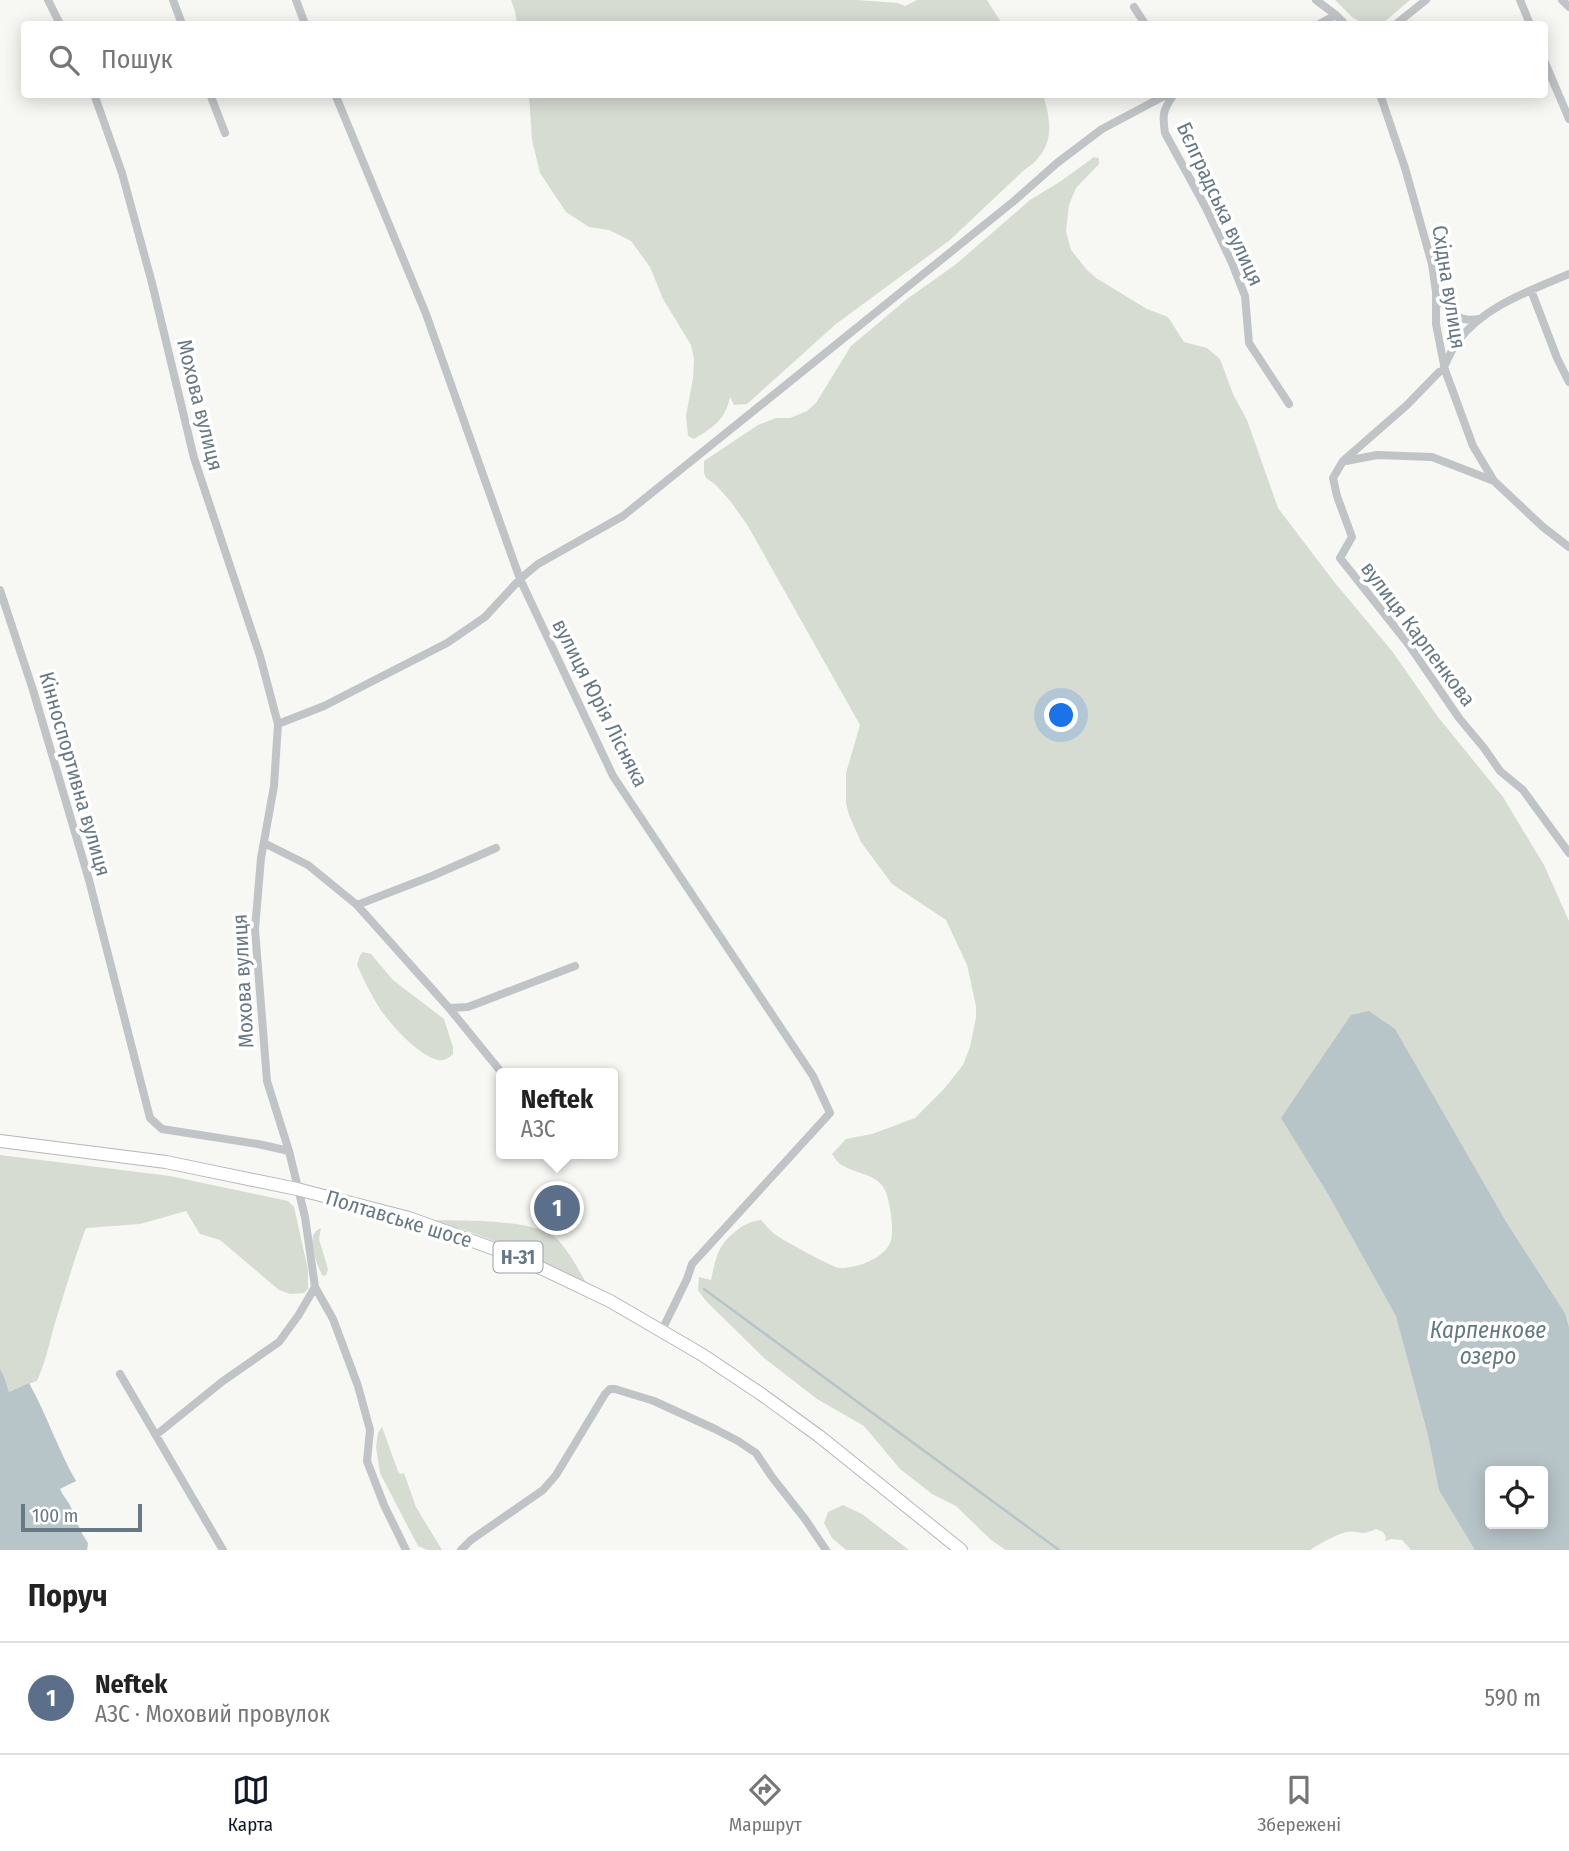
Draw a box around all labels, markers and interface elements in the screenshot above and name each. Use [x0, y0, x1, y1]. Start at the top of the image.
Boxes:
search box [21, 21, 1548, 98]
icon: search [45, 41, 83, 79]
text: Пошук [101, 44, 173, 75]
street label: Бєлградська вулиця [1171, 118, 1269, 290]
street label: Східна вулиця [1426, 223, 1472, 351]
street label: Мохова вулиця [171, 337, 229, 473]
street label: вулиця Карпенкова [1355, 556, 1481, 712]
street label: вулиця Юрія Лісняка [546, 615, 654, 791]
street label: Кінноспортивна вулиця [33, 669, 117, 879]
your location [1044, 698, 1078, 732]
street label: Мохова вулиця [227, 913, 259, 1049]
popup [496, 1068, 618, 1159]
text: Neftek [521, 1084, 593, 1115]
text: АЗС [521, 1115, 556, 1143]
pin: 1 [534, 1182, 580, 1234]
street label: Полтавське шосе [323, 1184, 475, 1254]
road number: Н-31 [494, 1242, 542, 1273]
water label: Карпенкове озеро [1430, 1316, 1546, 1370]
map controls [1485, 1466, 1548, 1529]
button: locate [1485, 1466, 1548, 1529]
scale bar [21, 1501, 142, 1533]
text: 100 m [32, 1504, 78, 1527]
text: Поруч [28, 1578, 107, 1614]
text: Neftek [95, 1669, 167, 1700]
text: 1 [46, 1684, 56, 1712]
text: 590 m [1485, 1684, 1541, 1712]
text: АЗС · Моховий провулок [95, 1700, 330, 1728]
tab: Карта [228, 1771, 273, 1836]
tab: Маршрут [729, 1771, 802, 1836]
tab: Збережені [1257, 1771, 1341, 1836]

